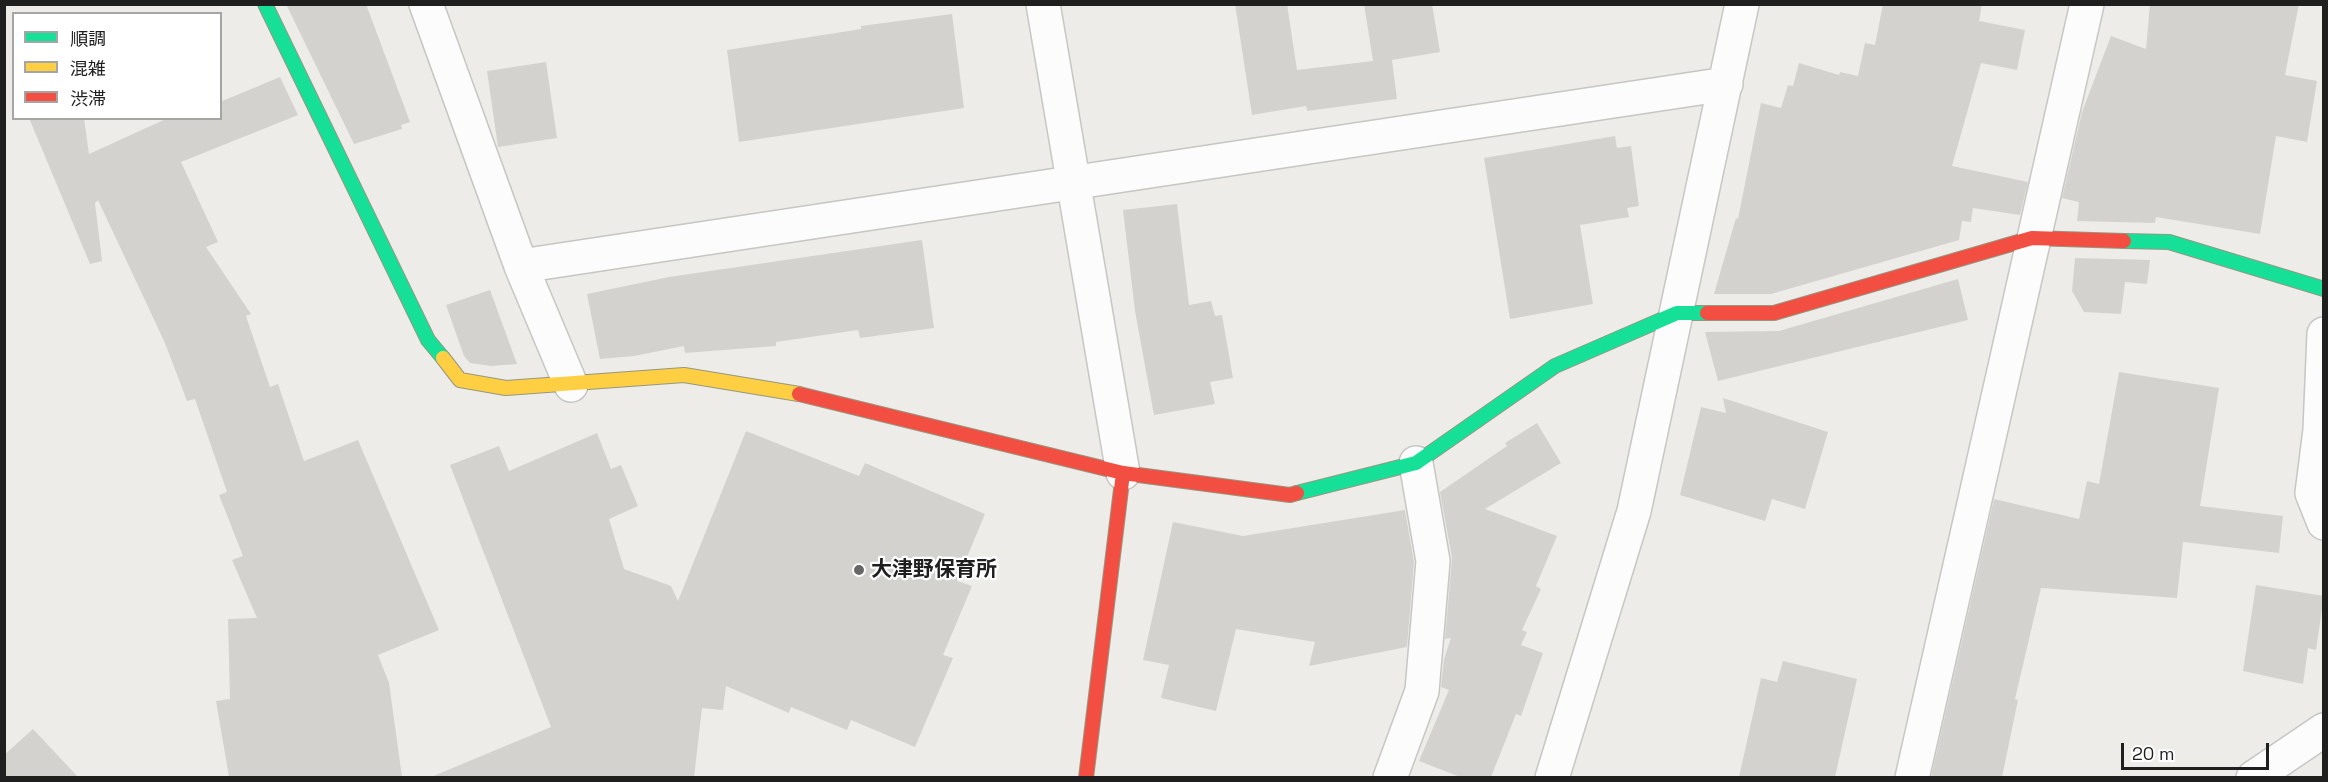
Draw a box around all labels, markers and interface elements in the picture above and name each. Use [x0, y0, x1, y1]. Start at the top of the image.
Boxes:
legend [12, 12, 222, 120]
text: 順調 [70, 27, 106, 50]
text: 混雑 [70, 57, 106, 80]
text: 渋滞 [70, 87, 106, 110]
place label: 大津野保育所 [871, 557, 997, 583]
marker: 大津野保育所 [852, 563, 866, 577]
scale bar [2124, 731, 2272, 769]
text: 20 m [2132, 742, 2175, 765]

